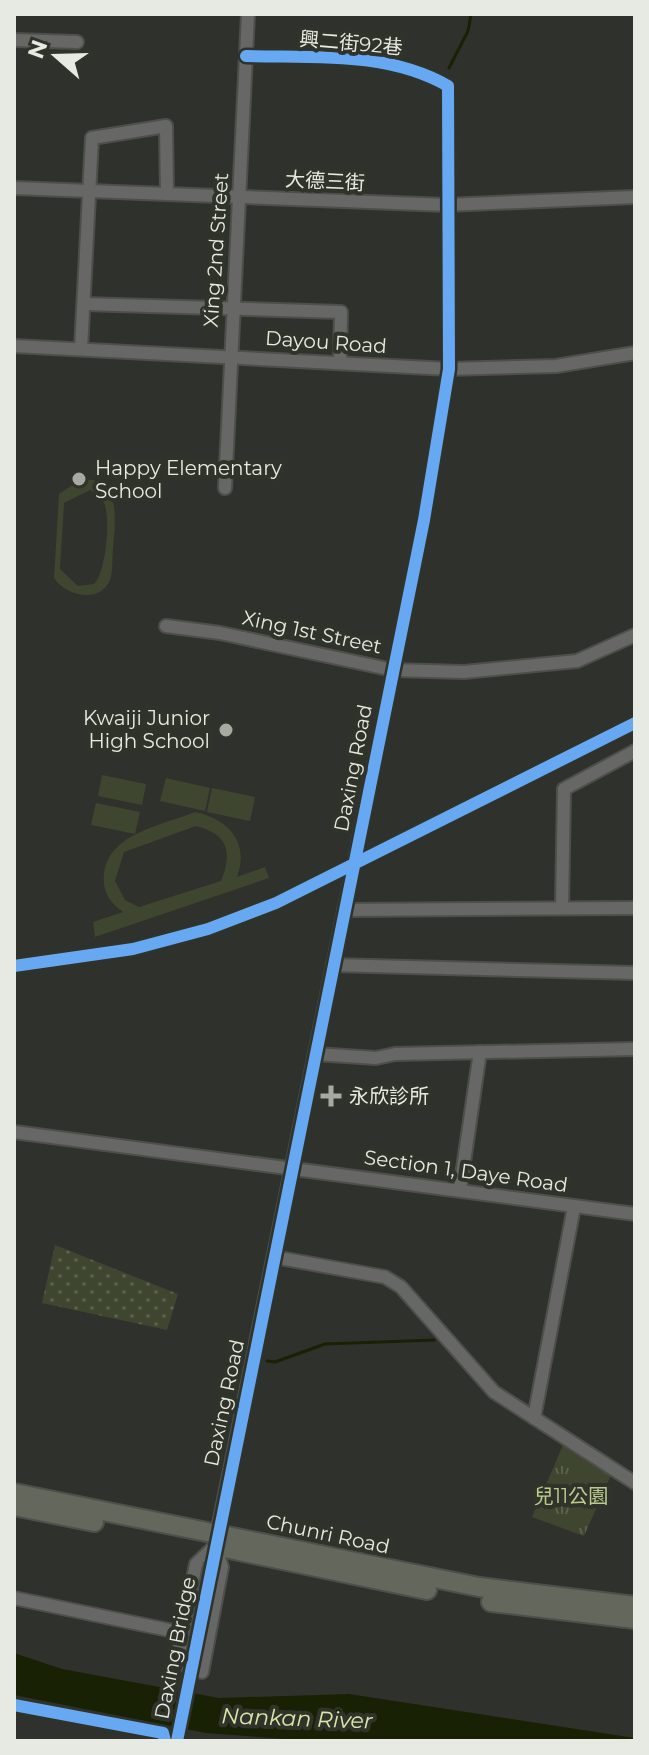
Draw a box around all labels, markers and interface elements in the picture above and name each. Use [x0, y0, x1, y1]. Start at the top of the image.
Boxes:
north arrow [16, 16, 96, 96]
street label: 興二街92巷 [298, 27, 404, 59]
text: N [22, 36, 53, 62]
street label: 大德三街 [284, 167, 366, 195]
street label: Xing 2nd Street [199, 172, 233, 328]
street label: Dayou Road [264, 326, 388, 358]
place label: Happy Elementary School [95, 456, 282, 503]
marker: Happy Elementary School [70, 470, 88, 488]
street label: Xing 1st Street [240, 606, 384, 658]
street label: Daxing Road [329, 702, 377, 834]
place label: Kwaiji Junior High School [83, 706, 210, 753]
marker: Kwaiji Junior High School [217, 721, 235, 739]
place label: 永欣診所 [349, 1084, 429, 1108]
marker: 永欣診所 [320, 1085, 342, 1107]
street label: Section 1, Daye Road [363, 1145, 569, 1197]
street label: Daxing Road [199, 1337, 249, 1469]
park label: 兒11公園 [534, 1484, 608, 1508]
street label: Chunri Road [264, 1509, 392, 1559]
street label: Daxing Bridge [149, 1575, 201, 1721]
water label: Nankan River [221, 1702, 374, 1735]

